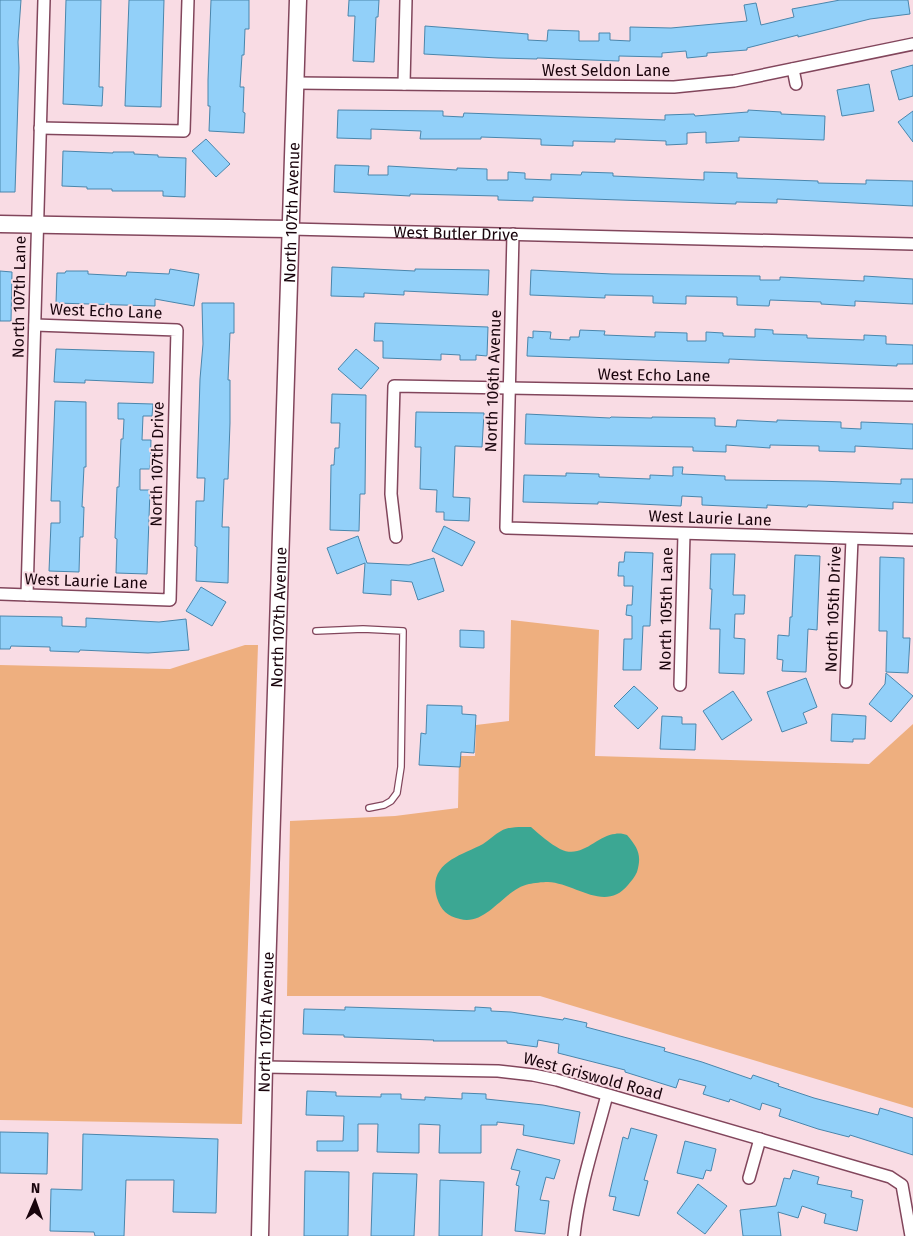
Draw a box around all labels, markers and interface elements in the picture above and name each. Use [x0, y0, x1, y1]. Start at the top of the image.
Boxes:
street label: West Seldon Lane [542, 61, 670, 80]
street label: North 107th Avenue [279, 142, 303, 283]
street label: West Butler Drive [393, 222, 519, 244]
street label: North 107th Lane [8, 236, 30, 358]
street label: West Echo Lane [49, 300, 163, 322]
street label: North 106th Avenue [481, 309, 505, 453]
street label: West Echo Lane [597, 365, 711, 385]
street label: North 107th Drive [146, 401, 168, 527]
street label: West Laurie Lane [648, 506, 772, 530]
street label: North 105th Drive [821, 545, 845, 673]
street label: North 107th Avenue [267, 546, 290, 688]
street label: North 105th Lane [655, 547, 677, 671]
street label: West Laurie Lane [24, 569, 148, 593]
street label: North 107th Avenue [254, 951, 277, 1093]
street label: West Griswold Road [521, 1048, 665, 1104]
north arrow [10, 1176, 60, 1226]
text: N [30, 1180, 40, 1197]

